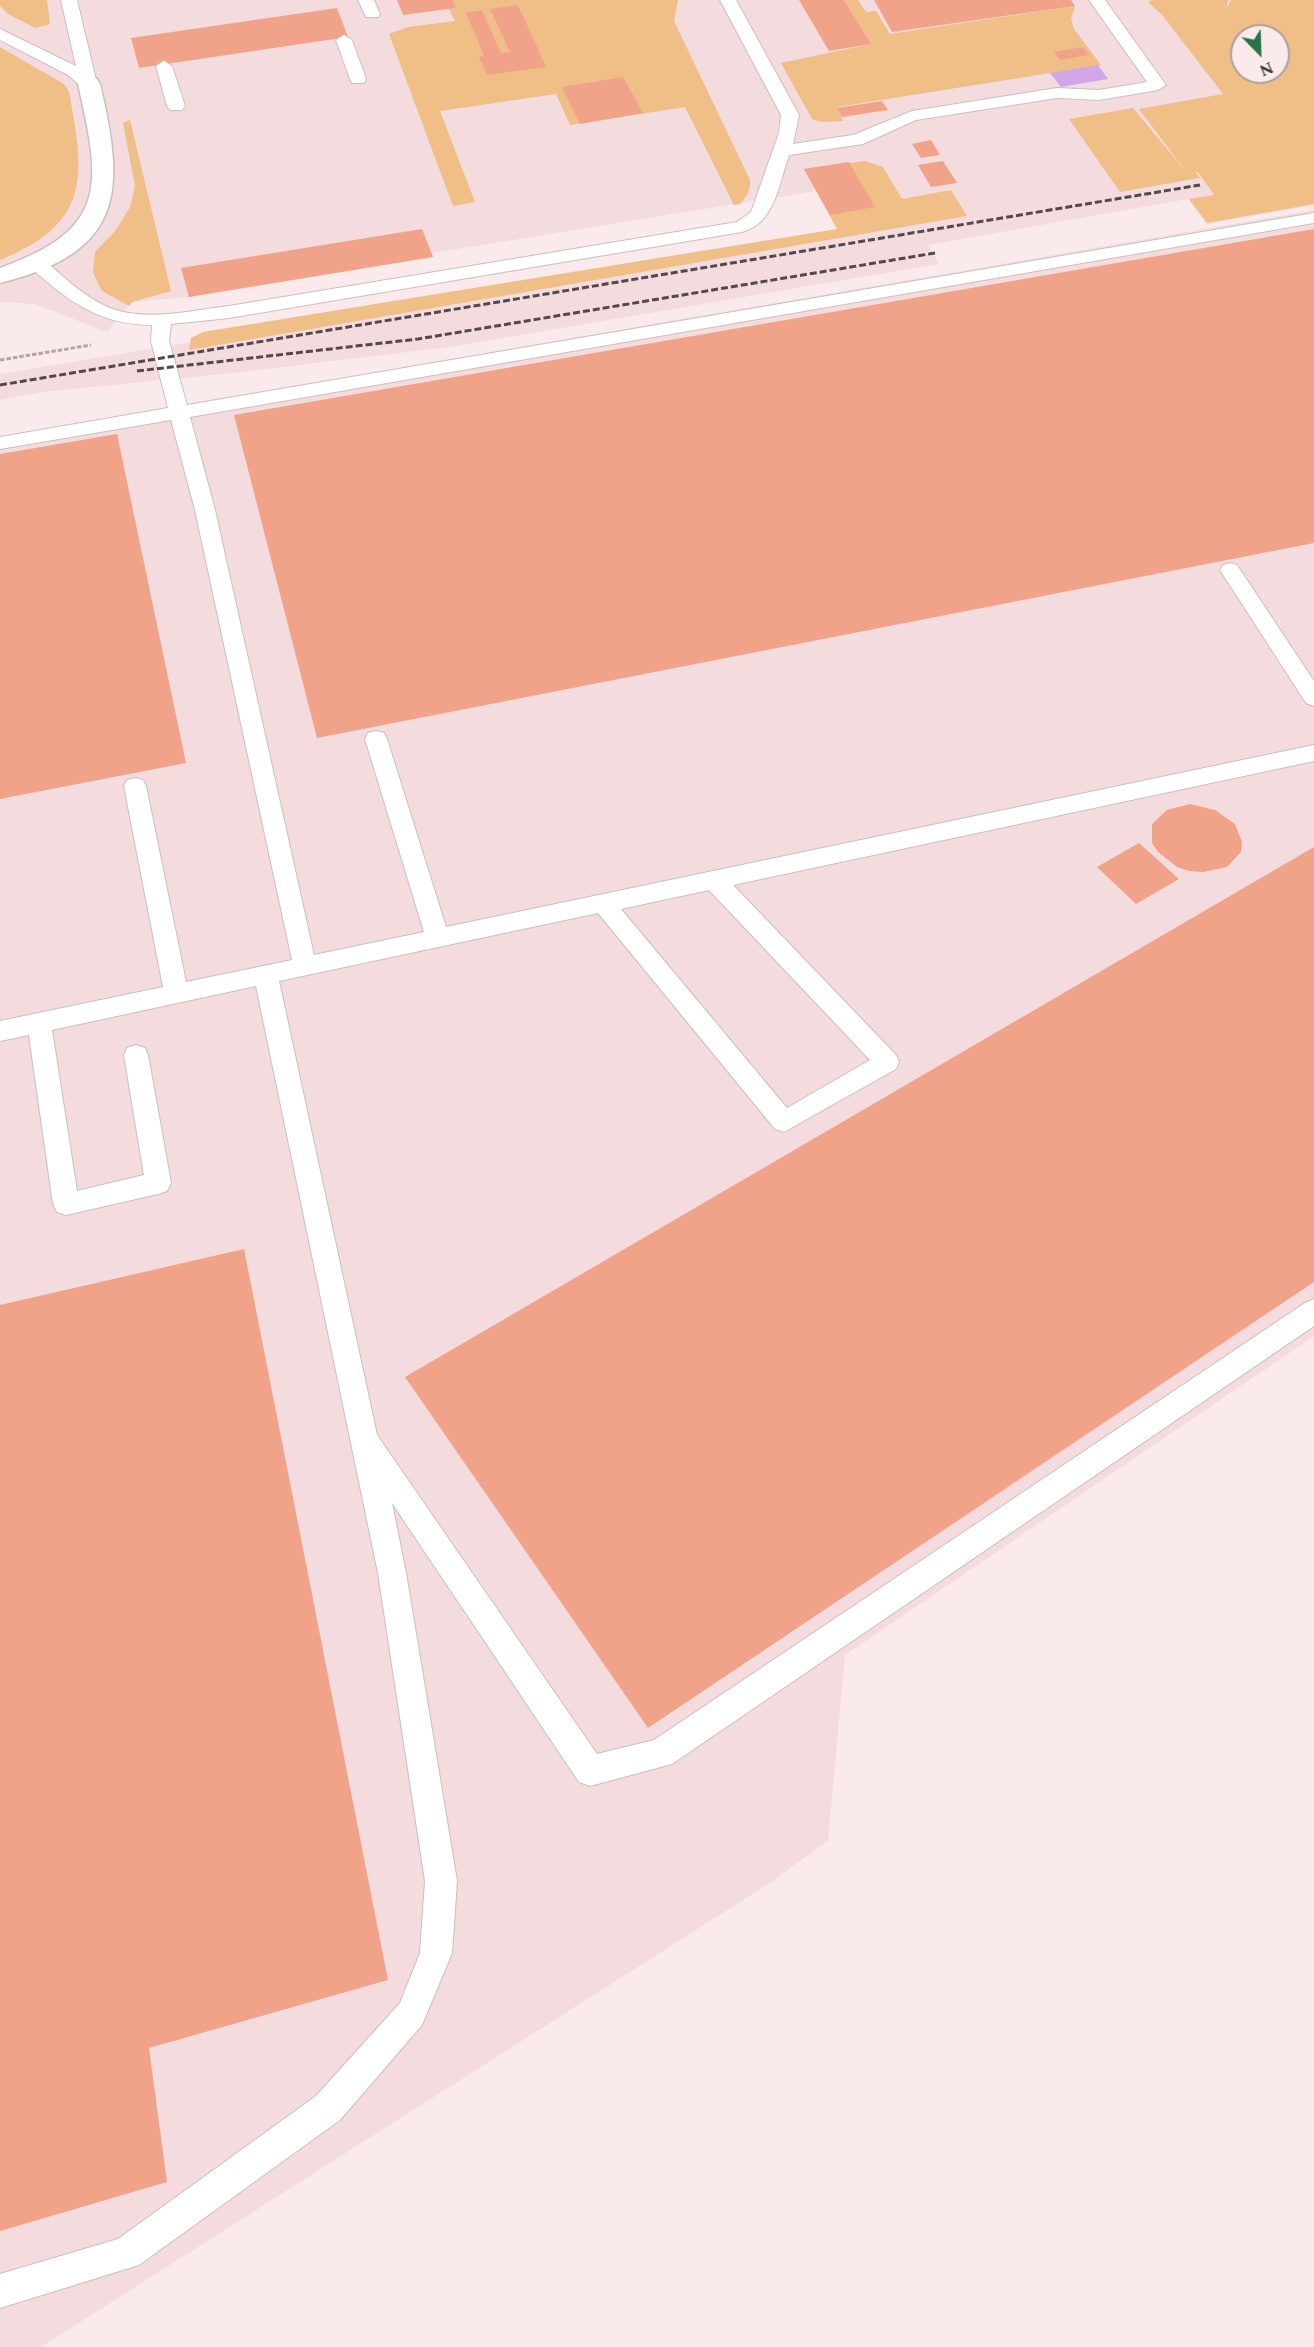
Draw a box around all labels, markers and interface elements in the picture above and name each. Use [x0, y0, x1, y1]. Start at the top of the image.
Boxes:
north arrow [1230, 24, 1290, 84]
text: N [1256, 55, 1277, 82]

